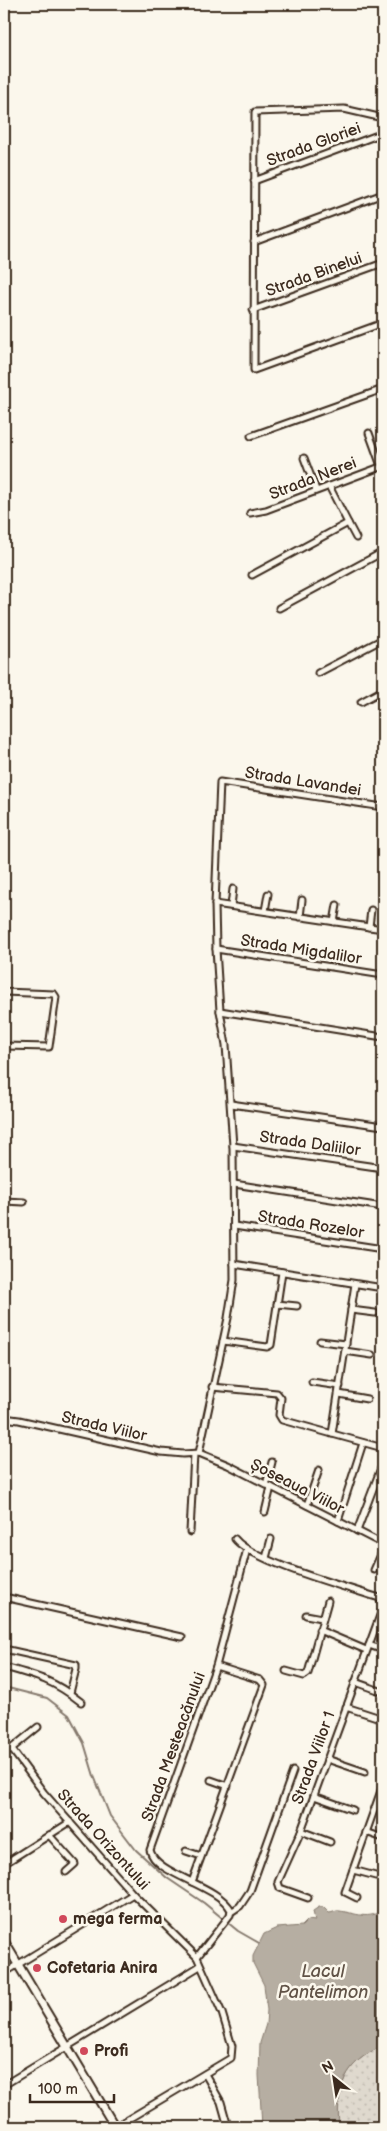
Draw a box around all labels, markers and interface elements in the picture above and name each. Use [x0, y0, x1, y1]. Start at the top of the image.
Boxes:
street label: Strada Gloriei [264, 119, 364, 171]
street label: Strada Binelui [263, 249, 365, 301]
street label: Strada Nerei [267, 454, 359, 504]
street label: Strada Lavandei [244, 763, 362, 801]
street label: Strada Migdalilor [239, 931, 363, 969]
street label: Strada Daliilor [258, 1128, 362, 1161]
street label: Strada Rozelor [257, 1207, 366, 1243]
street label: Strada Viilor [60, 1408, 149, 1446]
street label: Șoseaua Viilor [247, 1455, 347, 1519]
street label: Strada Mesteacănului [138, 1670, 210, 1824]
street label: Strada Viilor 1 [288, 1709, 340, 1807]
street label: Strada Orizontului [53, 1786, 153, 1894]
place label: mega ferma [73, 1910, 162, 1929]
marker: mega ferma [57, 1913, 69, 1925]
place label: Cofetaria Anira [47, 1959, 158, 1978]
water label: Lacul Pantelimon [278, 1961, 368, 2003]
marker: Cofetaria Anira [31, 1962, 43, 1974]
place label: Profi [94, 2042, 128, 2061]
marker: Profi [78, 2045, 90, 2057]
north arrow [310, 2054, 360, 2104]
text: N [319, 2057, 337, 2077]
scale bar [30, 2071, 114, 2103]
text: 100 m [38, 2080, 78, 2099]

